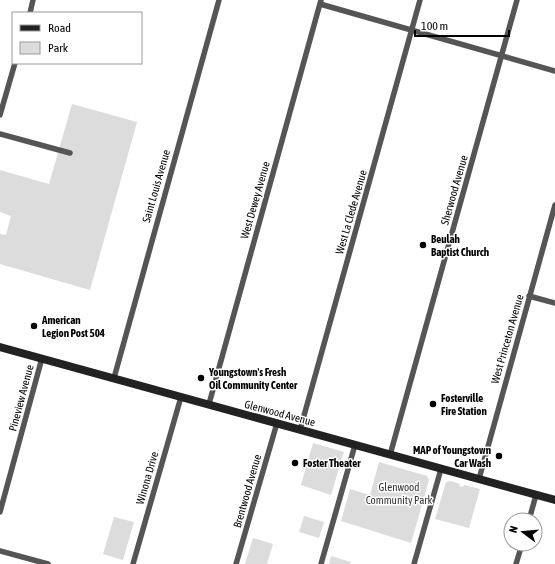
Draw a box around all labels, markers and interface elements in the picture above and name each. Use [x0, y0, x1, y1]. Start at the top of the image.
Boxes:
legend [12, 12, 142, 64]
scale bar [415, 12, 509, 38]
text: 100 m [421, 19, 448, 33]
text: Road [48, 21, 71, 35]
text: Park [48, 41, 69, 55]
street label: Saint Louis Avenue [140, 148, 172, 224]
street label: Sherwood Avenue [438, 154, 470, 226]
street label: West Dewey Avenue [238, 160, 272, 240]
street label: West La Clede Avenue [333, 169, 369, 255]
place label: Beulah Baptist Church [431, 233, 489, 258]
marker: Beulah Baptist Church [418, 240, 428, 250]
street label: West Princeton Avenue [489, 293, 525, 385]
place label: American Legion Post 504 [41, 314, 105, 339]
marker: American Legion Post 504 [29, 321, 39, 331]
street label: Pineview Avenue [6, 363, 36, 433]
place label: Youngstown's Fresh Oil Community Center [208, 366, 298, 391]
marker: Youngstown's Fresh Oil Community Center [196, 373, 206, 383]
place label: Fosterville Fire Station [441, 392, 487, 417]
street label: Glenwood Avenue [243, 398, 317, 428]
marker: Fosterville Fire Station [428, 399, 438, 409]
place label: MAP of Youngstown Car Wash [413, 444, 491, 469]
street label: Winona Drive [134, 450, 160, 506]
marker: MAP of Youngstown Car Wash [494, 451, 504, 461]
street label: Brentwood Avenue [231, 453, 263, 529]
place label: Foster Theater [303, 457, 361, 469]
marker: Foster Theater [290, 458, 300, 468]
park label: Glenwood Community Park [366, 481, 433, 506]
north arrow [503, 512, 543, 552]
text: N [507, 524, 520, 534]

